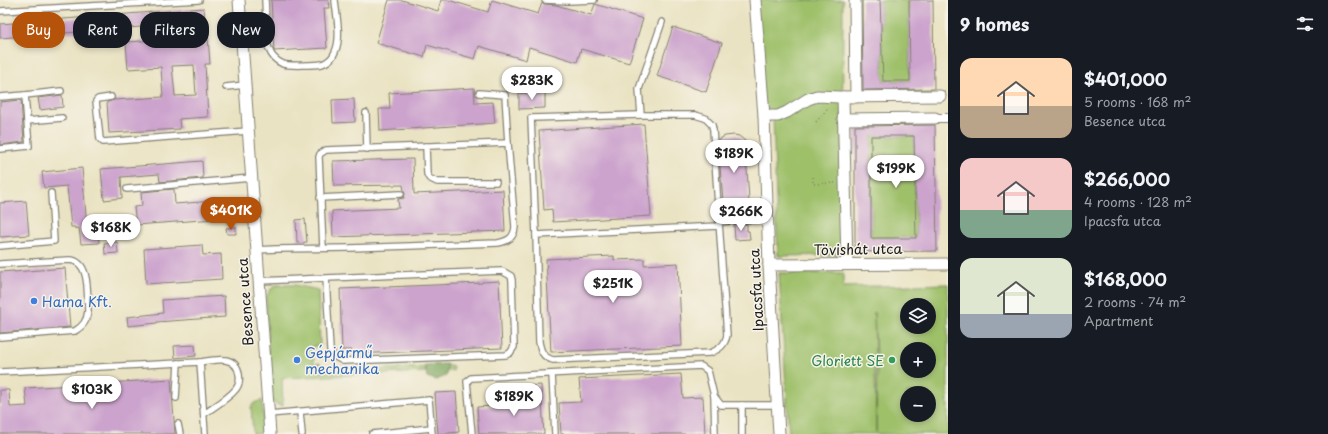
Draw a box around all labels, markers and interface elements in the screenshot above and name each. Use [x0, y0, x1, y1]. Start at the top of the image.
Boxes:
text: 9 homes [960, 11, 1029, 37]
chip: Buy [12, 12, 65, 48]
chip: Rent [73, 12, 132, 48]
chip: Filters [140, 12, 209, 48]
chip: New [217, 12, 275, 48]
icon: filters [1294, 13, 1316, 35]
text: $401,000 [1084, 66, 1167, 92]
pin: $283K [504, 67, 560, 101]
text: $283K [510, 70, 554, 89]
icon: home [992, 74, 1040, 122]
text: 5 rooms · 168 m² [1084, 92, 1191, 111]
text: Besence utca [1084, 111, 1166, 130]
pin: $189K [706, 140, 762, 174]
text: $189K [714, 143, 754, 162]
pin: $199K [868, 155, 924, 189]
text: $199K [876, 158, 916, 177]
text: $266,000 [1084, 166, 1170, 192]
icon: home [992, 174, 1040, 222]
text: 4 rooms · 128 m² [1084, 192, 1192, 211]
pin: $401K [203, 197, 259, 231]
pin: $266K [713, 198, 769, 232]
text: $401K [210, 200, 252, 219]
text: $266K [719, 201, 763, 220]
text: Ipacsfa utca [1084, 211, 1161, 230]
pin: $168K [83, 214, 139, 248]
text: $168K [90, 217, 132, 236]
street label: Tövishát utca [813, 238, 903, 260]
street label: Ipacsfa utca [743, 248, 769, 332]
street label: Besence utca [231, 257, 259, 347]
text: $168,000 [1084, 266, 1167, 292]
pin: $251K [585, 270, 641, 304]
text: $251K [593, 273, 633, 292]
icon: home [992, 274, 1040, 322]
place label: Hama Kft. [42, 291, 112, 312]
text: 2 rooms · 74 m² [1084, 292, 1186, 311]
marker: Hama Kft. [29, 296, 39, 306]
map controls [900, 298, 936, 422]
button: layers [900, 298, 936, 334]
text: Apartment [1084, 311, 1153, 330]
place label: Gépjármű mechanika [305, 342, 379, 379]
button: + [900, 342, 936, 378]
place label: Gloriett SE [811, 350, 884, 371]
marker: Gépjármű mechanika [292, 355, 302, 365]
marker: Gloriett SE [887, 355, 897, 365]
pin: $103K [64, 376, 120, 410]
text: $103K [71, 379, 113, 398]
pin: $189K [486, 383, 542, 417]
text: $189K [494, 386, 534, 405]
button: − [900, 386, 936, 422]

